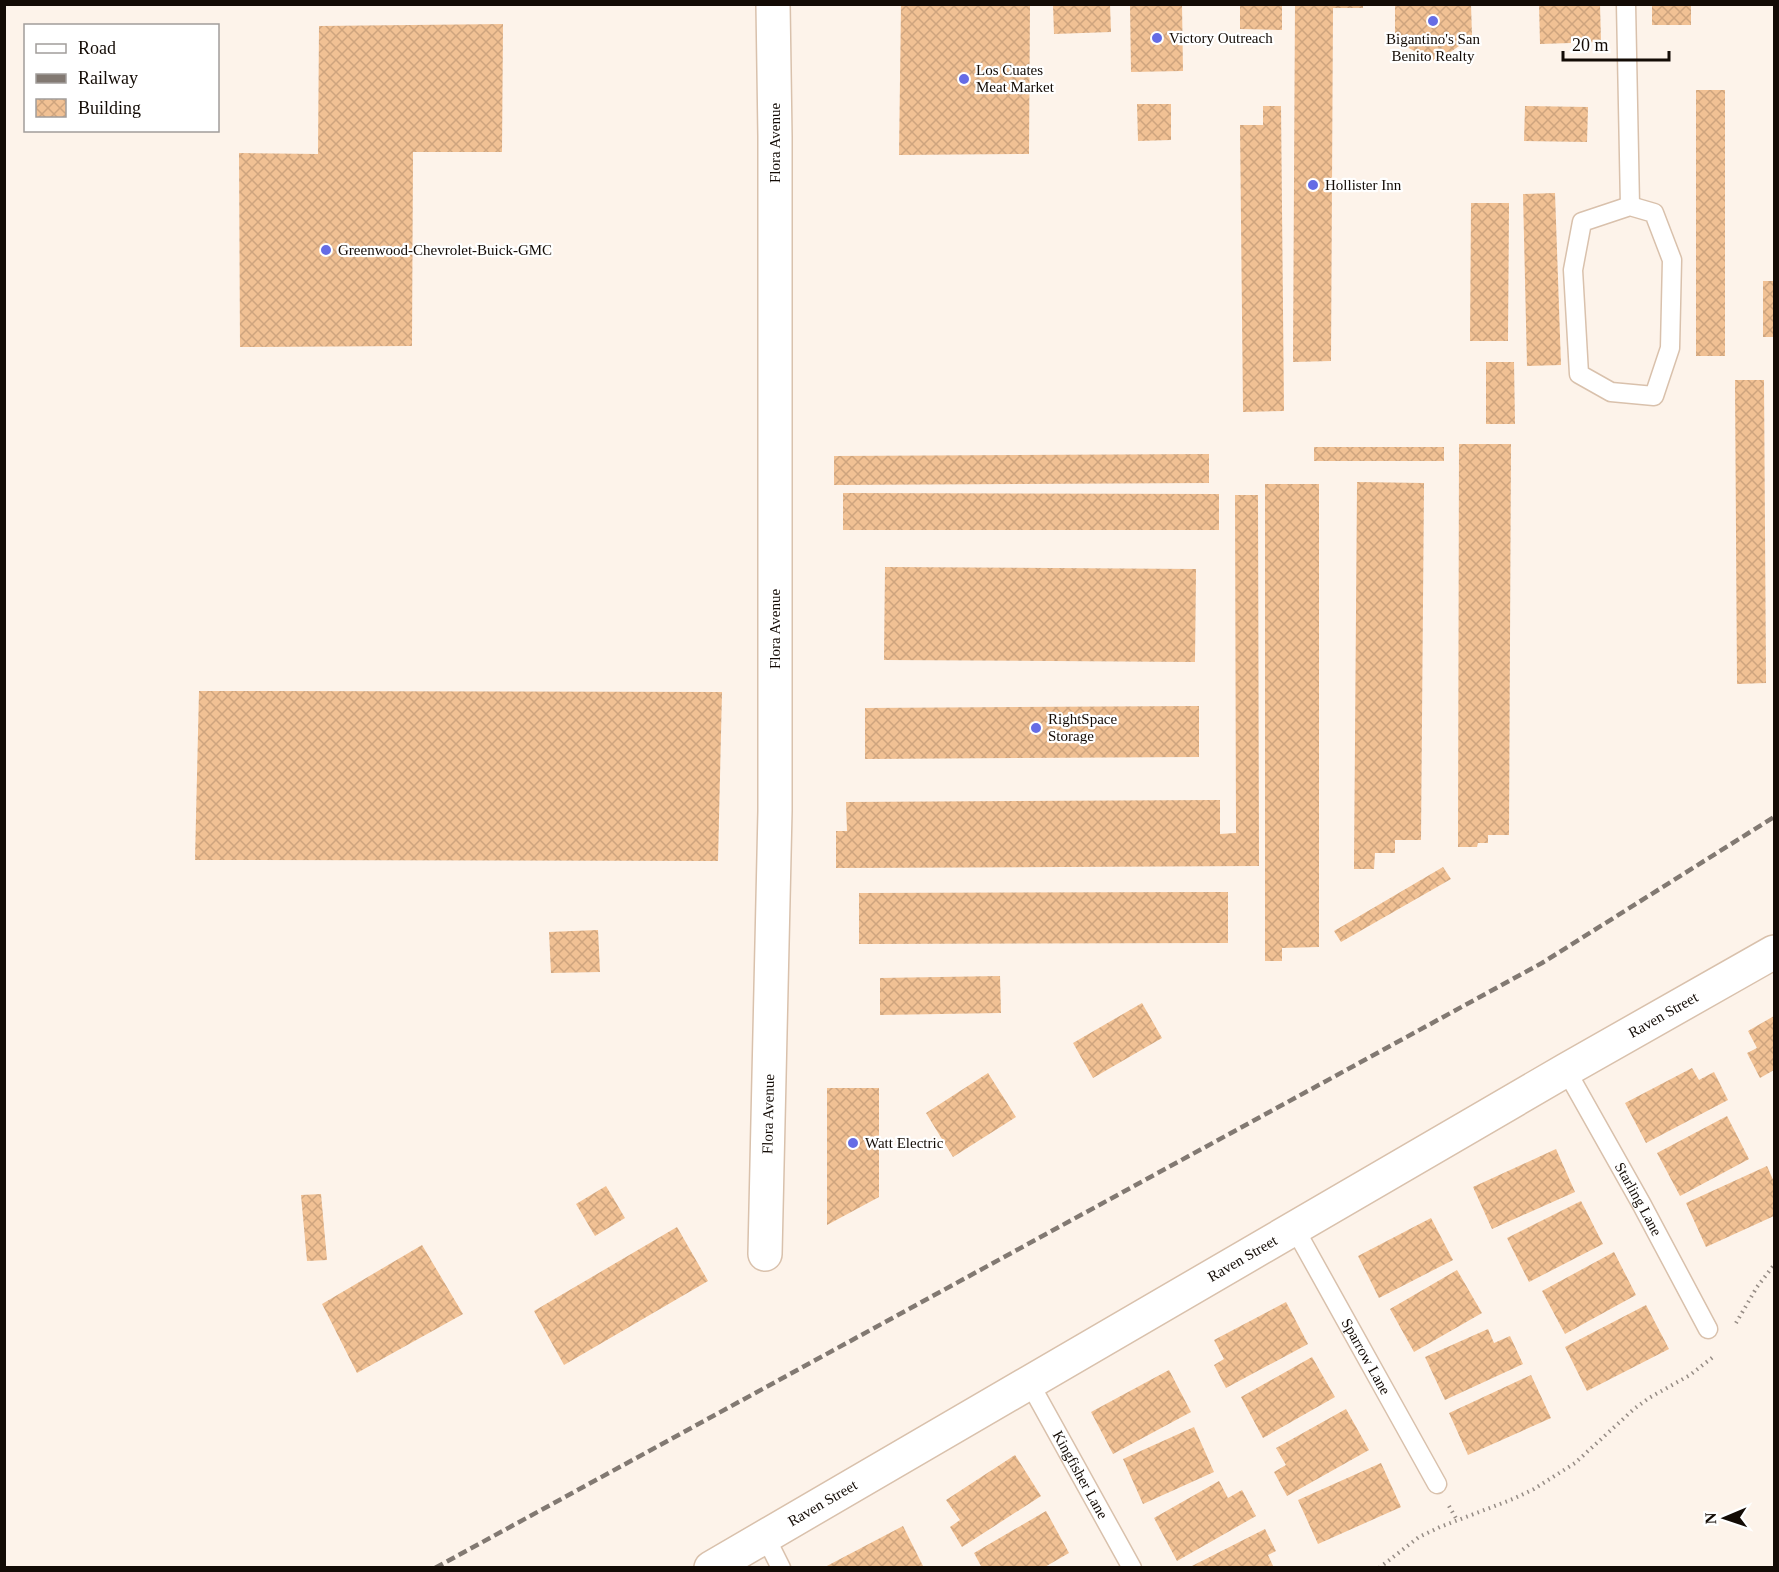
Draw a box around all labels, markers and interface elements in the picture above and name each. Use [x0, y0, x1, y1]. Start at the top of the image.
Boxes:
marker: Bigantino's San Benito Realty [1426, 14, 1440, 28]
legend [24, 24, 219, 132]
scale bar [1563, 24, 1670, 62]
place label: Victory Outreach [1169, 30, 1273, 46]
marker: Victory Outreach [1150, 31, 1164, 45]
place label: Bigantino's San Benito Realty [1386, 31, 1480, 64]
text: 20 m [1572, 35, 1609, 55]
text: Road [78, 38, 116, 58]
place label: Los Cuates Meat Market [976, 62, 1055, 95]
text: Railway [78, 68, 138, 88]
marker: Los Cuates Meat Market [957, 72, 971, 86]
text: Building [78, 98, 141, 118]
street label: Flora Avenue [767, 103, 783, 183]
place label: Hollister Inn [1325, 177, 1402, 193]
marker: Hollister Inn [1306, 178, 1320, 192]
place label: Greenwood-Chevrolet-Buick-GMC [338, 242, 552, 258]
marker: Greenwood-Chevrolet-Buick-GMC [319, 243, 333, 257]
street label: Flora Avenue [767, 589, 783, 669]
place label: RightSpace Storage [1048, 711, 1117, 744]
marker: RightSpace Storage [1029, 721, 1043, 735]
street label: Raven Street [1626, 989, 1701, 1041]
street label: Flora Avenue [759, 1073, 777, 1154]
place label: Watt Electric [865, 1135, 944, 1151]
marker: Watt Electric [846, 1136, 860, 1150]
street label: Starling Lane [1612, 1160, 1665, 1239]
street label: Raven Street [1205, 1232, 1280, 1285]
street label: Sparrow Lane [1338, 1316, 1394, 1398]
street label: Kingfisher Lane [1050, 1428, 1111, 1522]
street label: Raven Street [785, 1476, 861, 1529]
north arrow [1695, 1488, 1755, 1548]
text: N [1702, 1512, 1719, 1525]

